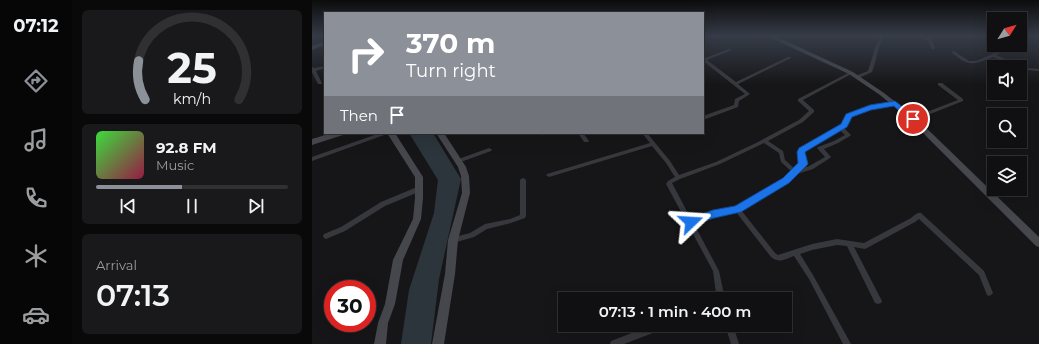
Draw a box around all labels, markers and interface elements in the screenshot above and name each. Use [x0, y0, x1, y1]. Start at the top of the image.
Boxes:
north arrow [987, 12, 1027, 52]
map controls [987, 12, 1027, 196]
text: 07:12 [13, 15, 59, 37]
text: 370 m [406, 26, 495, 60]
icon: right [340, 28, 392, 80]
text: 25 [167, 43, 217, 93]
text: Turn right [406, 60, 496, 82]
button: sound [987, 60, 1027, 100]
icon: directions [22, 67, 50, 95]
text: km/h [173, 90, 211, 108]
pin [896, 102, 930, 136]
icon: arrive [386, 104, 408, 126]
text: Then [340, 106, 378, 125]
icon: arrive [902, 108, 924, 130]
button: search [987, 108, 1027, 148]
icon: music [22, 126, 50, 154]
text: 92.8 FM [156, 138, 217, 157]
button: layers [987, 156, 1027, 196]
text: Music [156, 157, 194, 173]
icon: phone [22, 184, 50, 212]
icon: previous [117, 195, 139, 217]
icon: pause [181, 195, 203, 217]
icon: next [245, 195, 267, 217]
position arrow [670, 201, 712, 243]
icon: climate [22, 242, 50, 270]
text: Arrival [96, 257, 137, 273]
text: 07:13 [96, 277, 170, 314]
speed limit sign: 30 [324, 280, 376, 332]
icon: car [22, 301, 50, 329]
text: 07:13 · 1 min · 400 m [599, 302, 751, 321]

